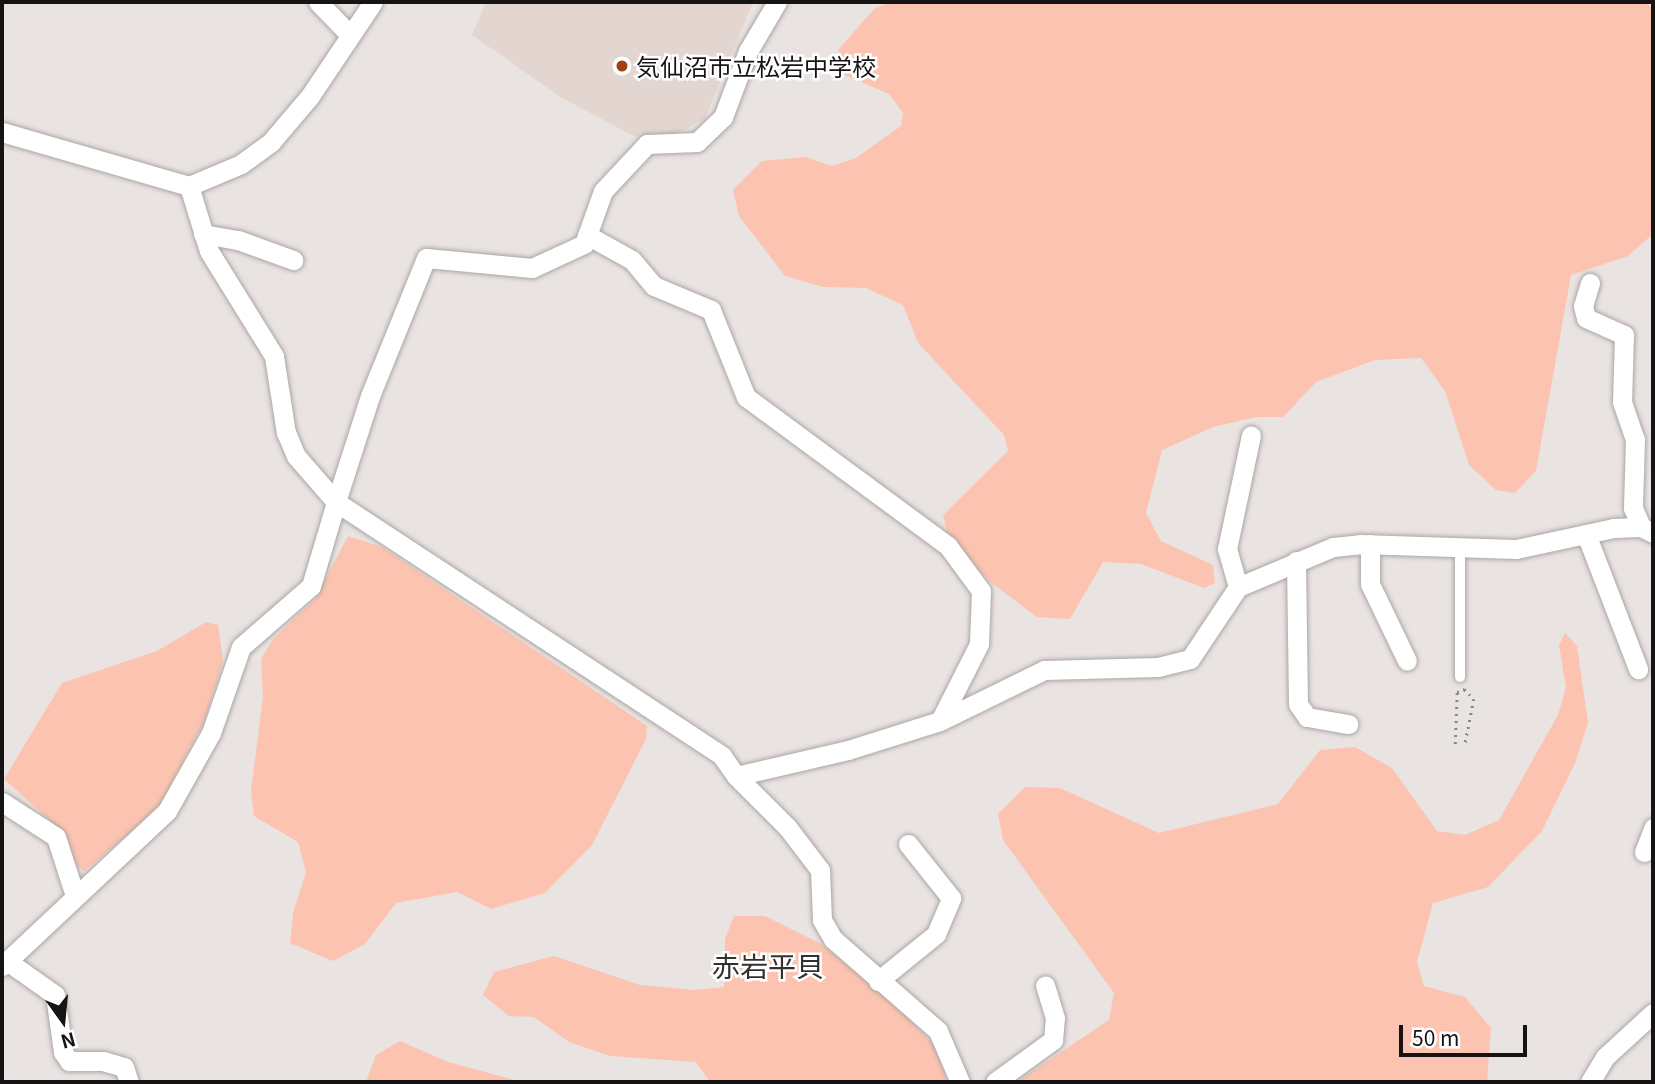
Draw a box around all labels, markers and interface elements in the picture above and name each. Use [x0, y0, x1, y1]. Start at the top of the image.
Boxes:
place label: 気仙沼市立松岩中学校 [636, 52, 876, 80]
marker: 気仙沼市立松岩中学校 [614, 58, 630, 74]
district label: 赤岩平貝 [712, 948, 824, 982]
north arrow [28, 986, 98, 1056]
scale bar [1403, 1010, 1531, 1054]
text: 50 m [1412, 1022, 1459, 1052]
text: N [58, 1027, 79, 1057]

